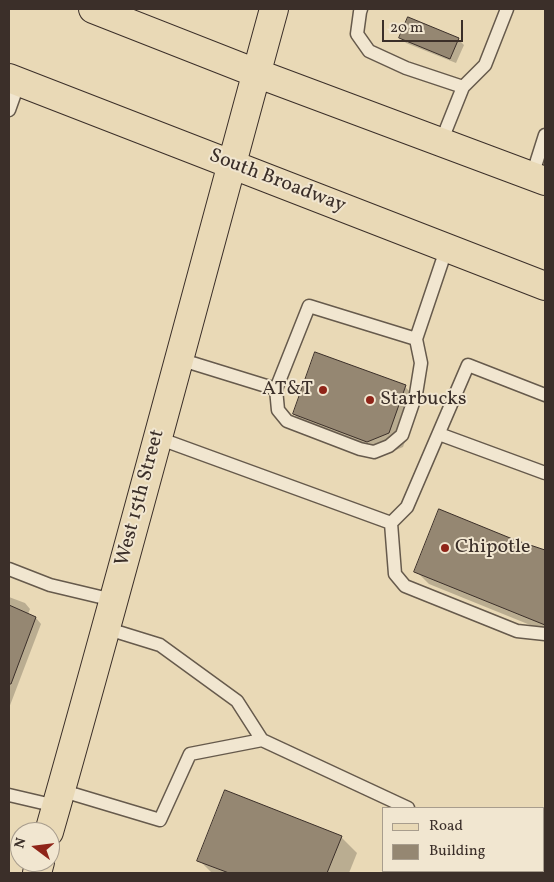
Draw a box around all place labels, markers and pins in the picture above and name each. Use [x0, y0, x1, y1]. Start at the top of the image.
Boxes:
place label: AT&T [262, 378, 313, 402]
marker: AT&T [317, 384, 329, 396]
place label: Starbucks [380, 388, 467, 412]
marker: Starbucks [364, 394, 376, 406]
place label: Chipotle [455, 536, 531, 560]
marker: Chipotle [439, 542, 451, 554]

